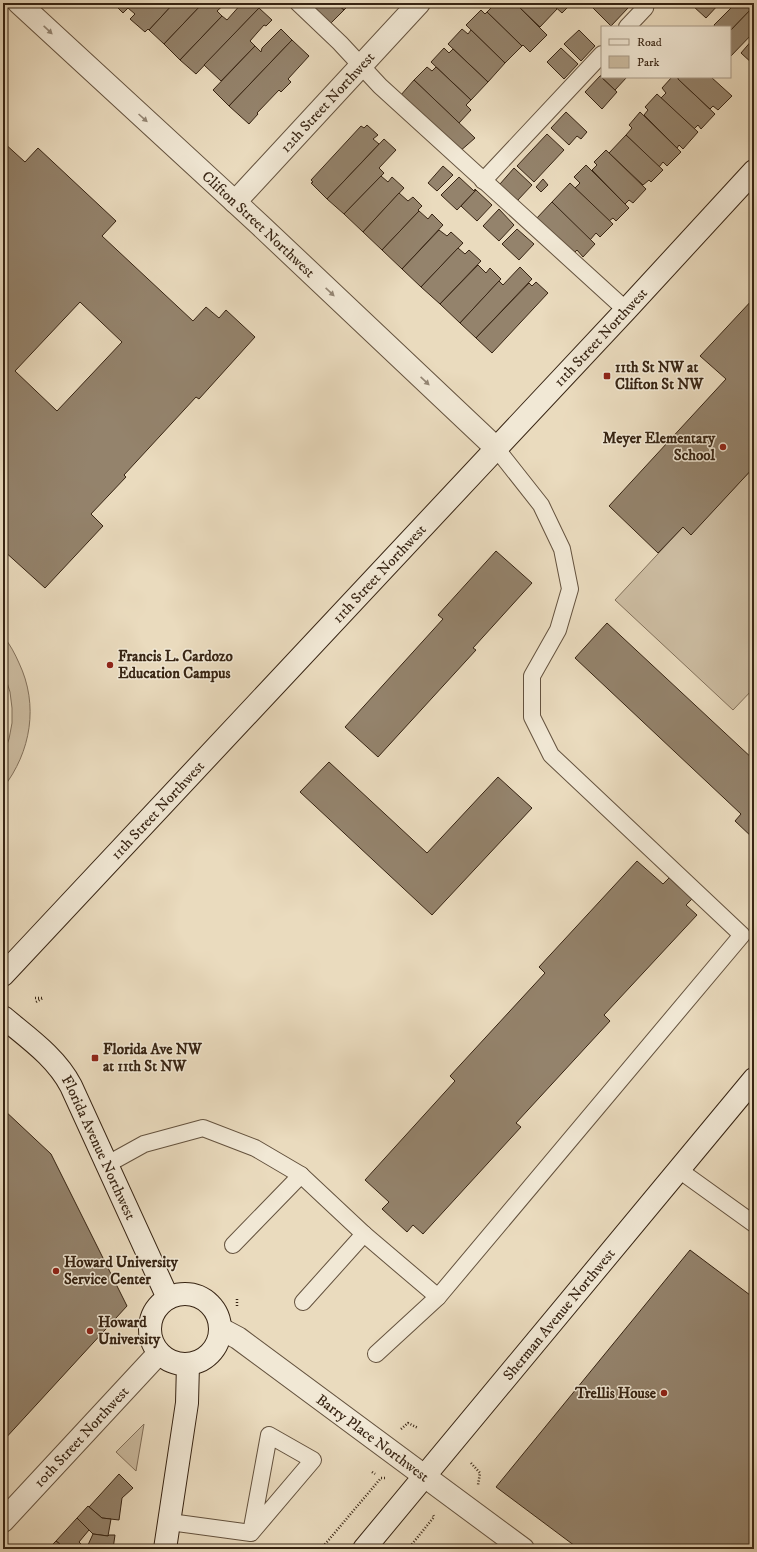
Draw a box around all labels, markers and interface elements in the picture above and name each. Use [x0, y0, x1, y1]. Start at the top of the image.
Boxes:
one-way arrow [42, 25, 53, 34]
legend [601, 26, 731, 78]
text: Road [637, 35, 662, 50]
street label: 12th Street Northwest [276, 48, 379, 157]
text: Park [637, 55, 659, 70]
one-way arrow [138, 113, 148, 122]
street label: Clifton Street Northwest [198, 167, 319, 282]
street label: 11th Street Northwest [550, 283, 652, 391]
one-way arrow [325, 288, 335, 297]
place label: 11th St NW at Clifton St NW [615, 358, 704, 394]
marker: 11th St NW at Clifton St NW [602, 371, 612, 381]
one-way arrow [420, 376, 430, 386]
place label: Meyer Elementary School [603, 429, 716, 465]
marker: Meyer Elementary School [718, 442, 728, 452]
street label: 11th Street Northwest [328, 520, 430, 627]
place label: Francis L. Cardozo Education Campus [118, 647, 233, 683]
marker: Francis L. Cardozo Education Campus [105, 660, 115, 670]
street label: 11th Street Northwest [107, 756, 209, 864]
place label: Florida Ave NW at 11th St NW [103, 1040, 203, 1076]
marker: Florida Ave NW at 11th St NW [90, 1053, 100, 1063]
street label: Florida Avenue Northwest [57, 1071, 140, 1223]
street label: Sherman Avenue Northwest [499, 1244, 619, 1384]
place label: Howard University Service Center [64, 1253, 179, 1289]
marker: Howard University Service Center [51, 1266, 61, 1276]
place label: Howard University [98, 1313, 161, 1349]
marker: Howard University [85, 1326, 95, 1336]
street label: 10th Street Northwest [30, 1382, 133, 1491]
place label: Trellis House [574, 1384, 657, 1403]
marker: Trellis House [659, 1388, 669, 1398]
street label: Barry Place Northwest [313, 1390, 433, 1486]

